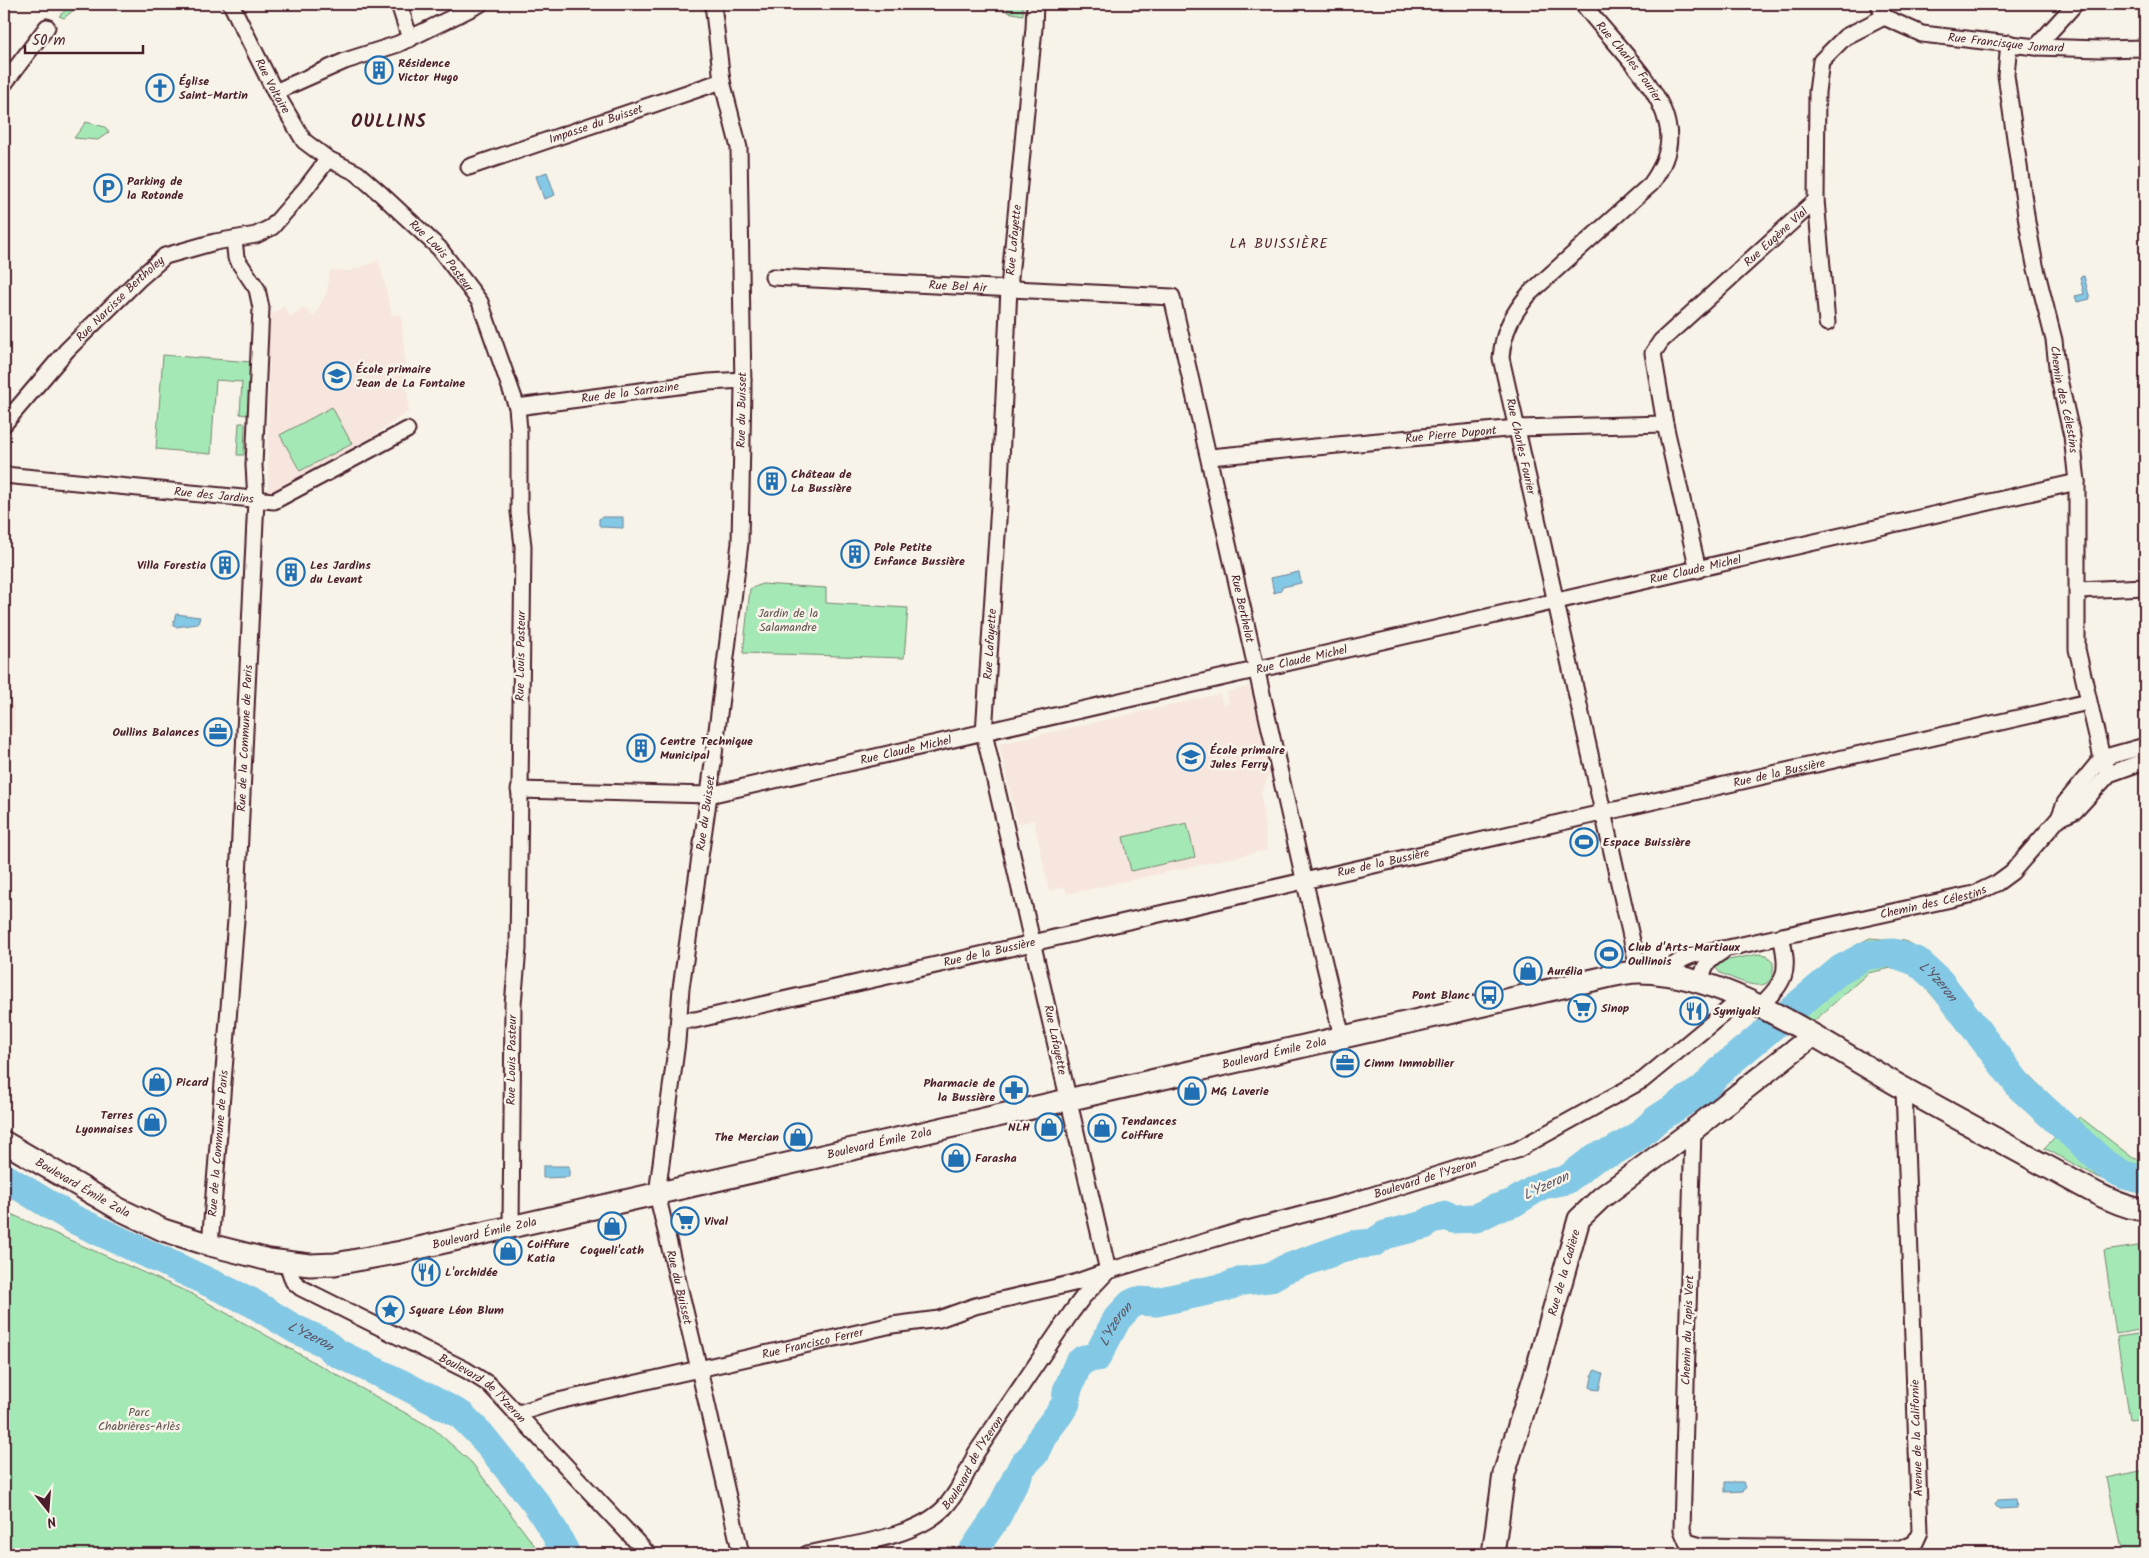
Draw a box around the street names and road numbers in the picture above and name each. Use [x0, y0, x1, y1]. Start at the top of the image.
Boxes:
street label: Rue Charles Fourier [1591, 17, 1668, 106]
street label: Rue Francisque Jomard [1947, 28, 2065, 57]
street label: Rue Voltaire [250, 55, 296, 118]
street label: Impasse du Buisset [546, 99, 646, 149]
street label: Rue Eugène Vial [1739, 202, 1812, 271]
street label: Rue Lafayette [1001, 203, 1027, 276]
street label: Rue Louis Pasteur [405, 215, 479, 297]
street label: Rue Narcisse Bertholey [71, 251, 169, 346]
street label: Rue Bel Air [928, 275, 988, 297]
street label: Chemin des Célestins [2045, 345, 2083, 454]
street label: Rue du Buisset [732, 371, 752, 448]
street label: Rue de la Sarrazine [580, 376, 681, 408]
street label: Rue Charles Fourier [1501, 396, 1541, 497]
street label: Rue Pierre Dupont [1404, 420, 1498, 448]
street label: Rue des Jardins [173, 482, 255, 509]
street label: Rue Claude Michel [1648, 550, 1743, 589]
street label: Rue Berthelot [1226, 573, 1260, 645]
street label: Rue Lafayette [978, 607, 1002, 680]
street label: Rue Louis Pasteur [511, 610, 531, 701]
street label: Rue Claude Michel [1254, 640, 1349, 679]
street label: Rue de la Commune de Paris [232, 664, 258, 812]
street label: Rue Claude Michel [858, 730, 953, 770]
street label: Rue de la Bussière [1731, 753, 1828, 792]
street label: Rue du Buisset [691, 774, 721, 852]
street label: Rue de la Bussière [1335, 843, 1432, 882]
street label: Chemin des Célestins [1878, 880, 1990, 924]
street label: Rue de la Bussière [941, 932, 1038, 972]
street label: Rue Lafayette [1038, 1003, 1072, 1077]
street label: Rue Louis Pasteur [502, 1014, 522, 1105]
street label: Boulevard Émile Zola [1220, 1032, 1329, 1074]
street label: Rue de la Commune de Paris [203, 1069, 233, 1217]
street label: Boulevard Émile Zola [825, 1122, 934, 1164]
street label: Boulevard Émile Zola [32, 1153, 134, 1223]
street label: Boulevard de l'Yzeron [1371, 1154, 1479, 1204]
street label: Boulevard Émile Zola [430, 1212, 539, 1254]
street label: Rue de la Cadière [1543, 1227, 1585, 1318]
street label: Rue du Buisset [661, 1248, 698, 1327]
street label: Chemin du Tapis Vert [1677, 1274, 1699, 1385]
street label: Rue Francisco Ferrer [760, 1322, 866, 1364]
street label: Boulevard de l'Yzeron [435, 1348, 531, 1428]
street label: Avenue de la Californie [1905, 1379, 1929, 1497]
street label: Boulevard de l'Yzeron [937, 1412, 1008, 1514]

